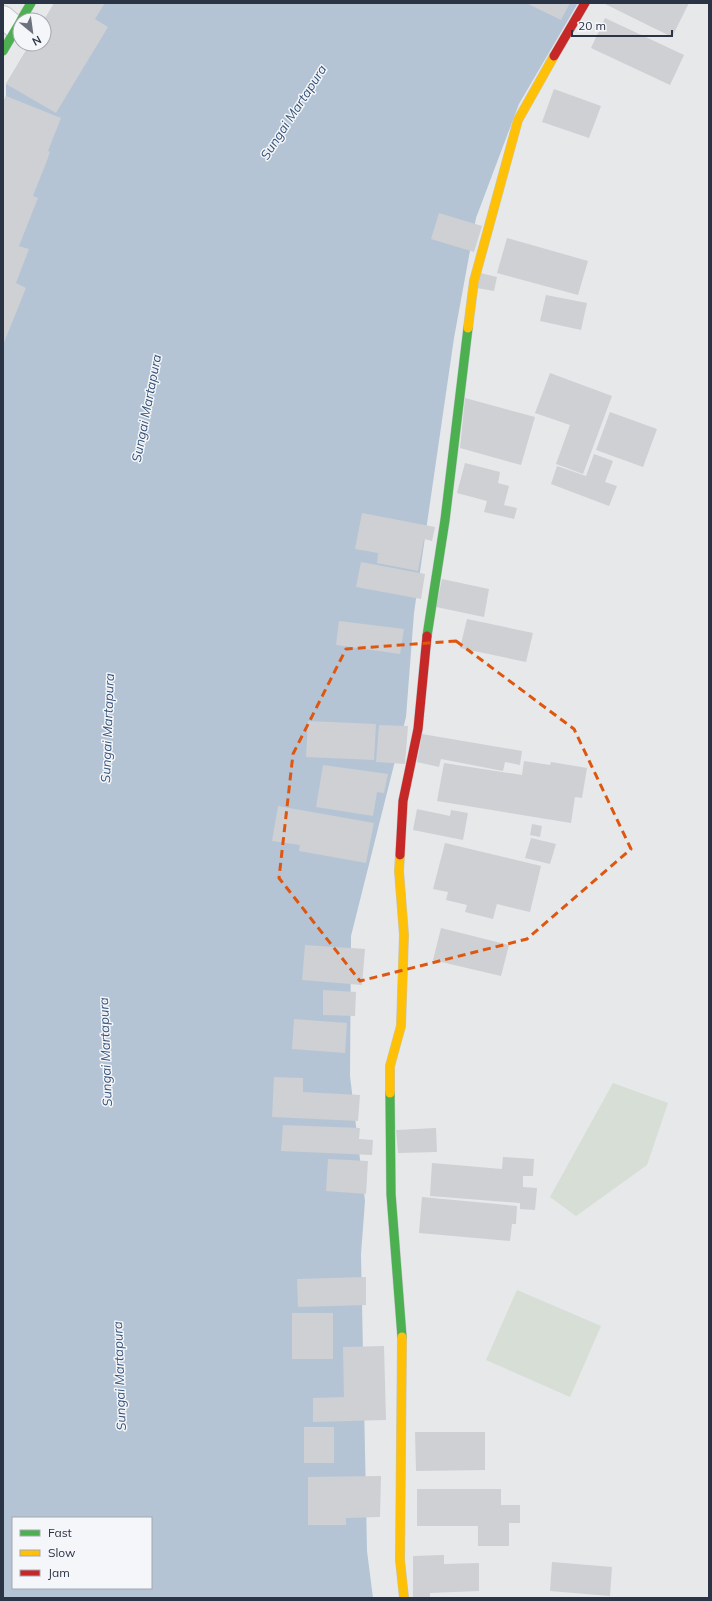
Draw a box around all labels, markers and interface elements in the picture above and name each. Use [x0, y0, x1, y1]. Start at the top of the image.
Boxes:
north arrow [12, 12, 52, 52]
scale bar [572, 12, 672, 38]
text: 20 m [578, 18, 606, 33]
text: N [30, 33, 44, 49]
water label: Sungai Martapura [256, 62, 330, 162]
water label: Sungai Martapura [128, 353, 164, 463]
water label: Sungai Martapura [97, 673, 117, 783]
water label: Sungai Martapura [95, 997, 115, 1107]
water label: Sungai Martapura [109, 1321, 129, 1431]
legend [12, 1517, 152, 1589]
text: Fast [48, 1525, 72, 1540]
text: Slow [48, 1545, 76, 1560]
text: Jam [48, 1565, 70, 1580]

